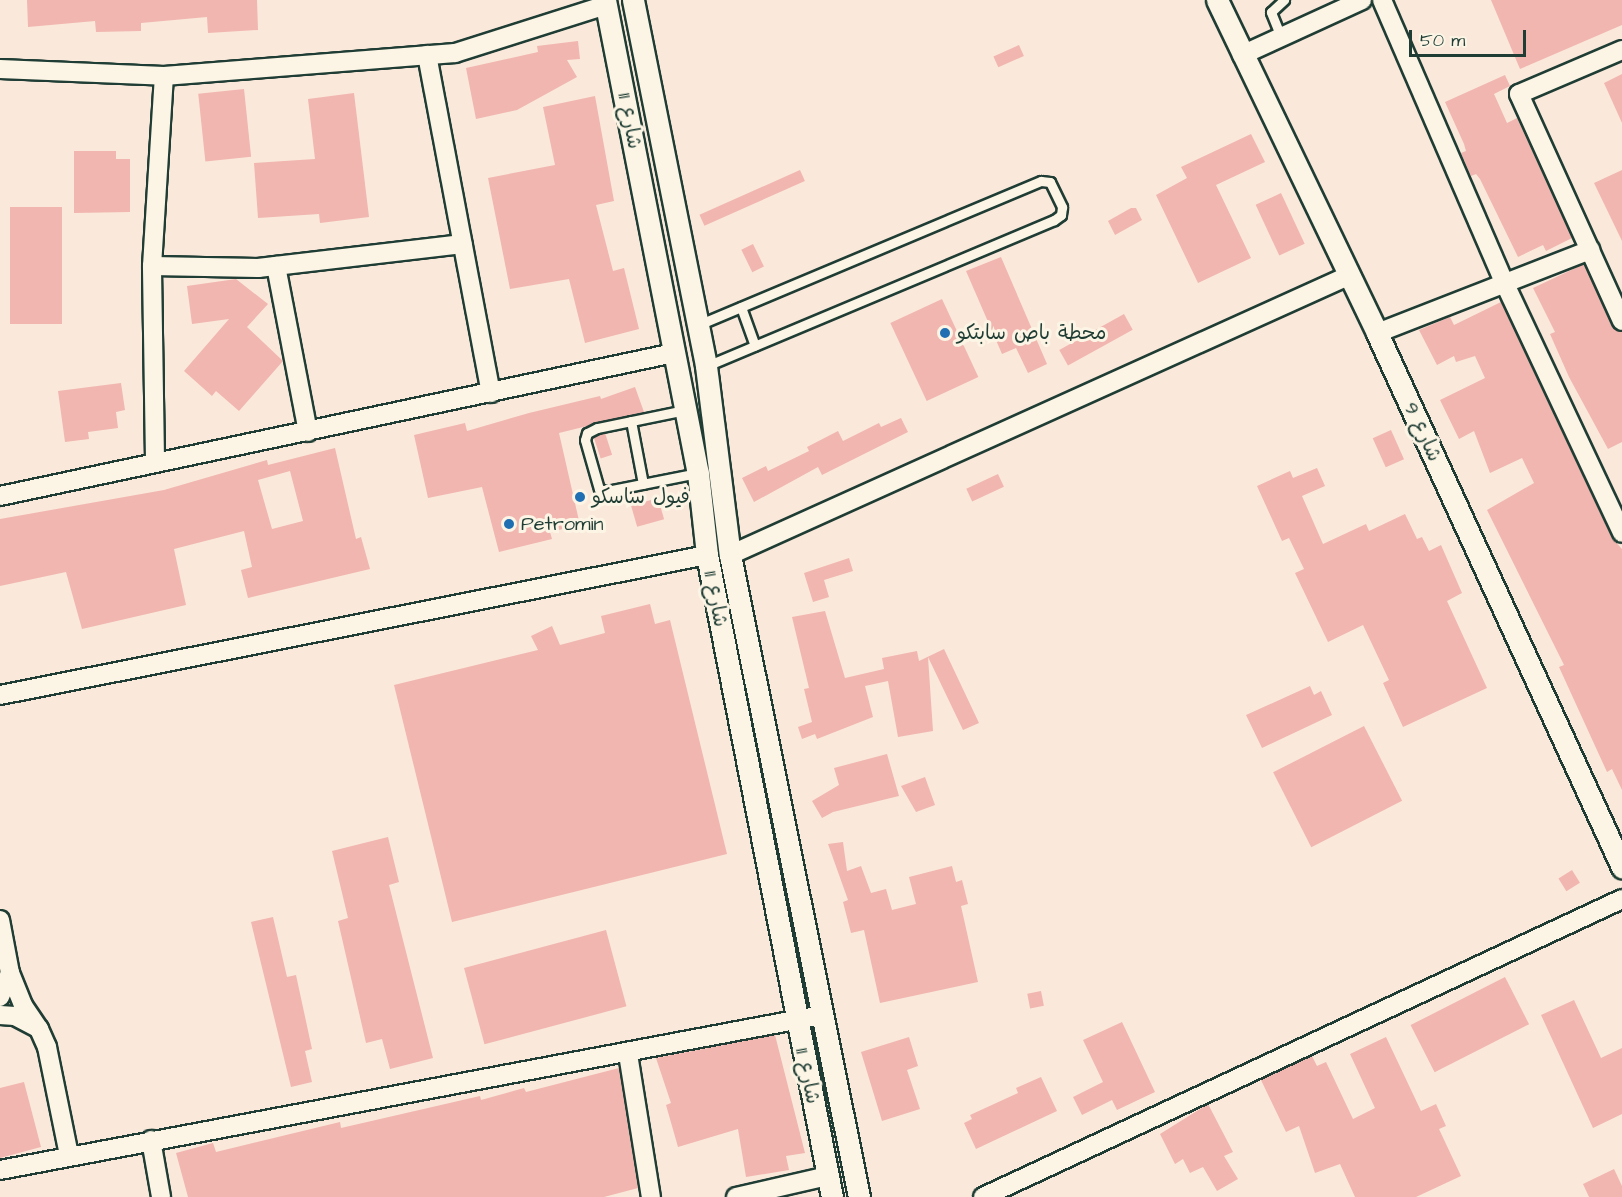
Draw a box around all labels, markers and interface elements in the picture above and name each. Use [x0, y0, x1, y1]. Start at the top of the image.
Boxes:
scale bar [1412, 18, 1529, 56]
text: 50 m [1420, 28, 1465, 53]
street label: شارع 11 [612, 91, 646, 151]
place label: محطة باص سابتكو [957, 321, 1106, 345]
marker: محطة باص سابتكو [938, 326, 952, 340]
street label: شارع 9 [1398, 399, 1446, 465]
place label: فيول ساسكو [592, 485, 690, 509]
marker: فيول ساسكو [573, 490, 587, 504]
place label: Petromin [521, 512, 604, 536]
marker: Petromin [502, 517, 516, 531]
street label: شارع 11 [698, 569, 732, 629]
street label: شارع 11 [789, 1046, 825, 1106]

